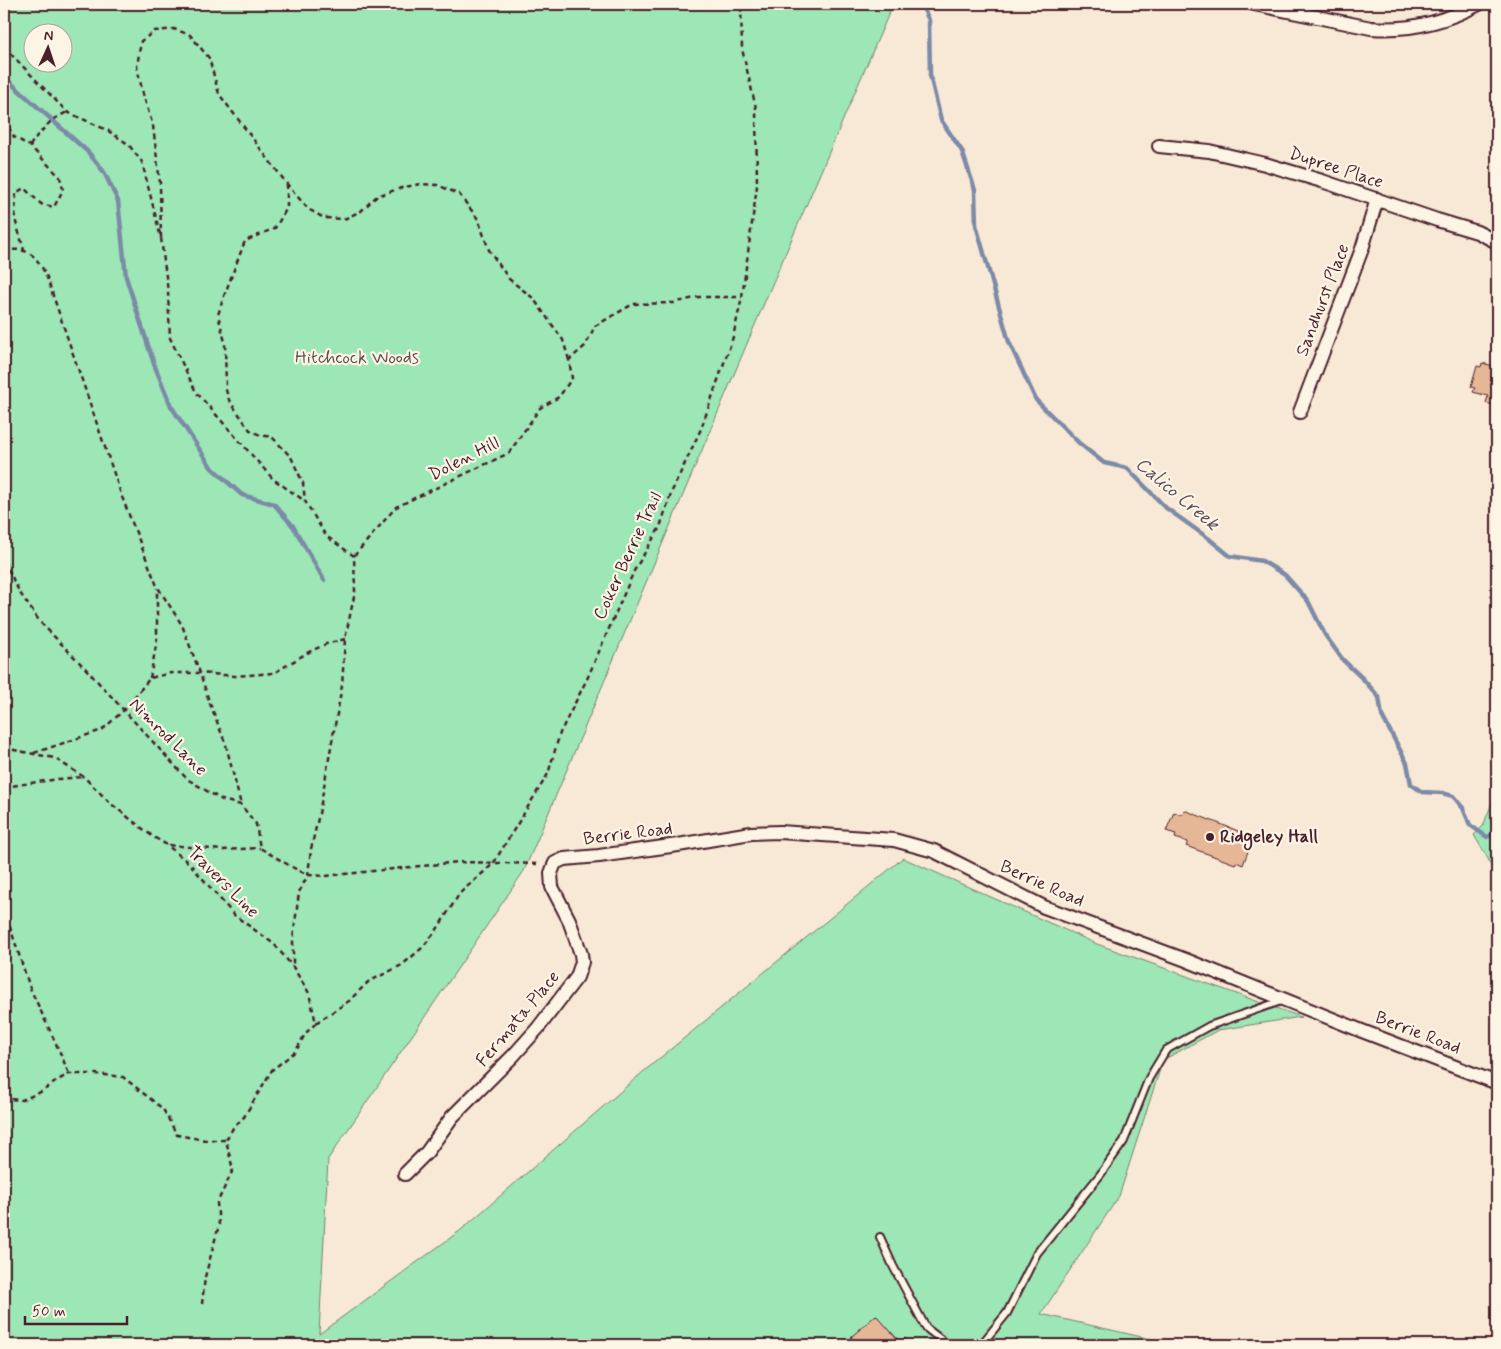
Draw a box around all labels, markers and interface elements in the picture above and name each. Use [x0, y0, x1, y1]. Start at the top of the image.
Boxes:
north arrow [22, 22, 72, 72]
text: N [43, 27, 54, 45]
street label: Dupree Place [1286, 141, 1386, 195]
street label: Sandhurst Place [1290, 240, 1356, 360]
park label: Hitchcock Woods [295, 346, 419, 370]
street label: Dolen Hill [425, 431, 503, 487]
water label: Calico Creek [1130, 452, 1225, 537]
street label: Coker Berrie Trail [588, 488, 668, 624]
street label: Nimrod Lane [124, 693, 212, 781]
street label: Berrie Road [582, 817, 674, 851]
place label: Ridgeley Hall [1220, 825, 1318, 851]
marker: Ridgeley Hall [1204, 831, 1216, 843]
street label: Travers Line [182, 841, 264, 923]
street label: Berrie Road [996, 855, 1088, 913]
street label: Fermata Place [471, 966, 565, 1072]
street label: Berrie Road [1372, 1006, 1464, 1060]
scale bar [25, 1294, 128, 1326]
text: 50 m [32, 1302, 66, 1322]

